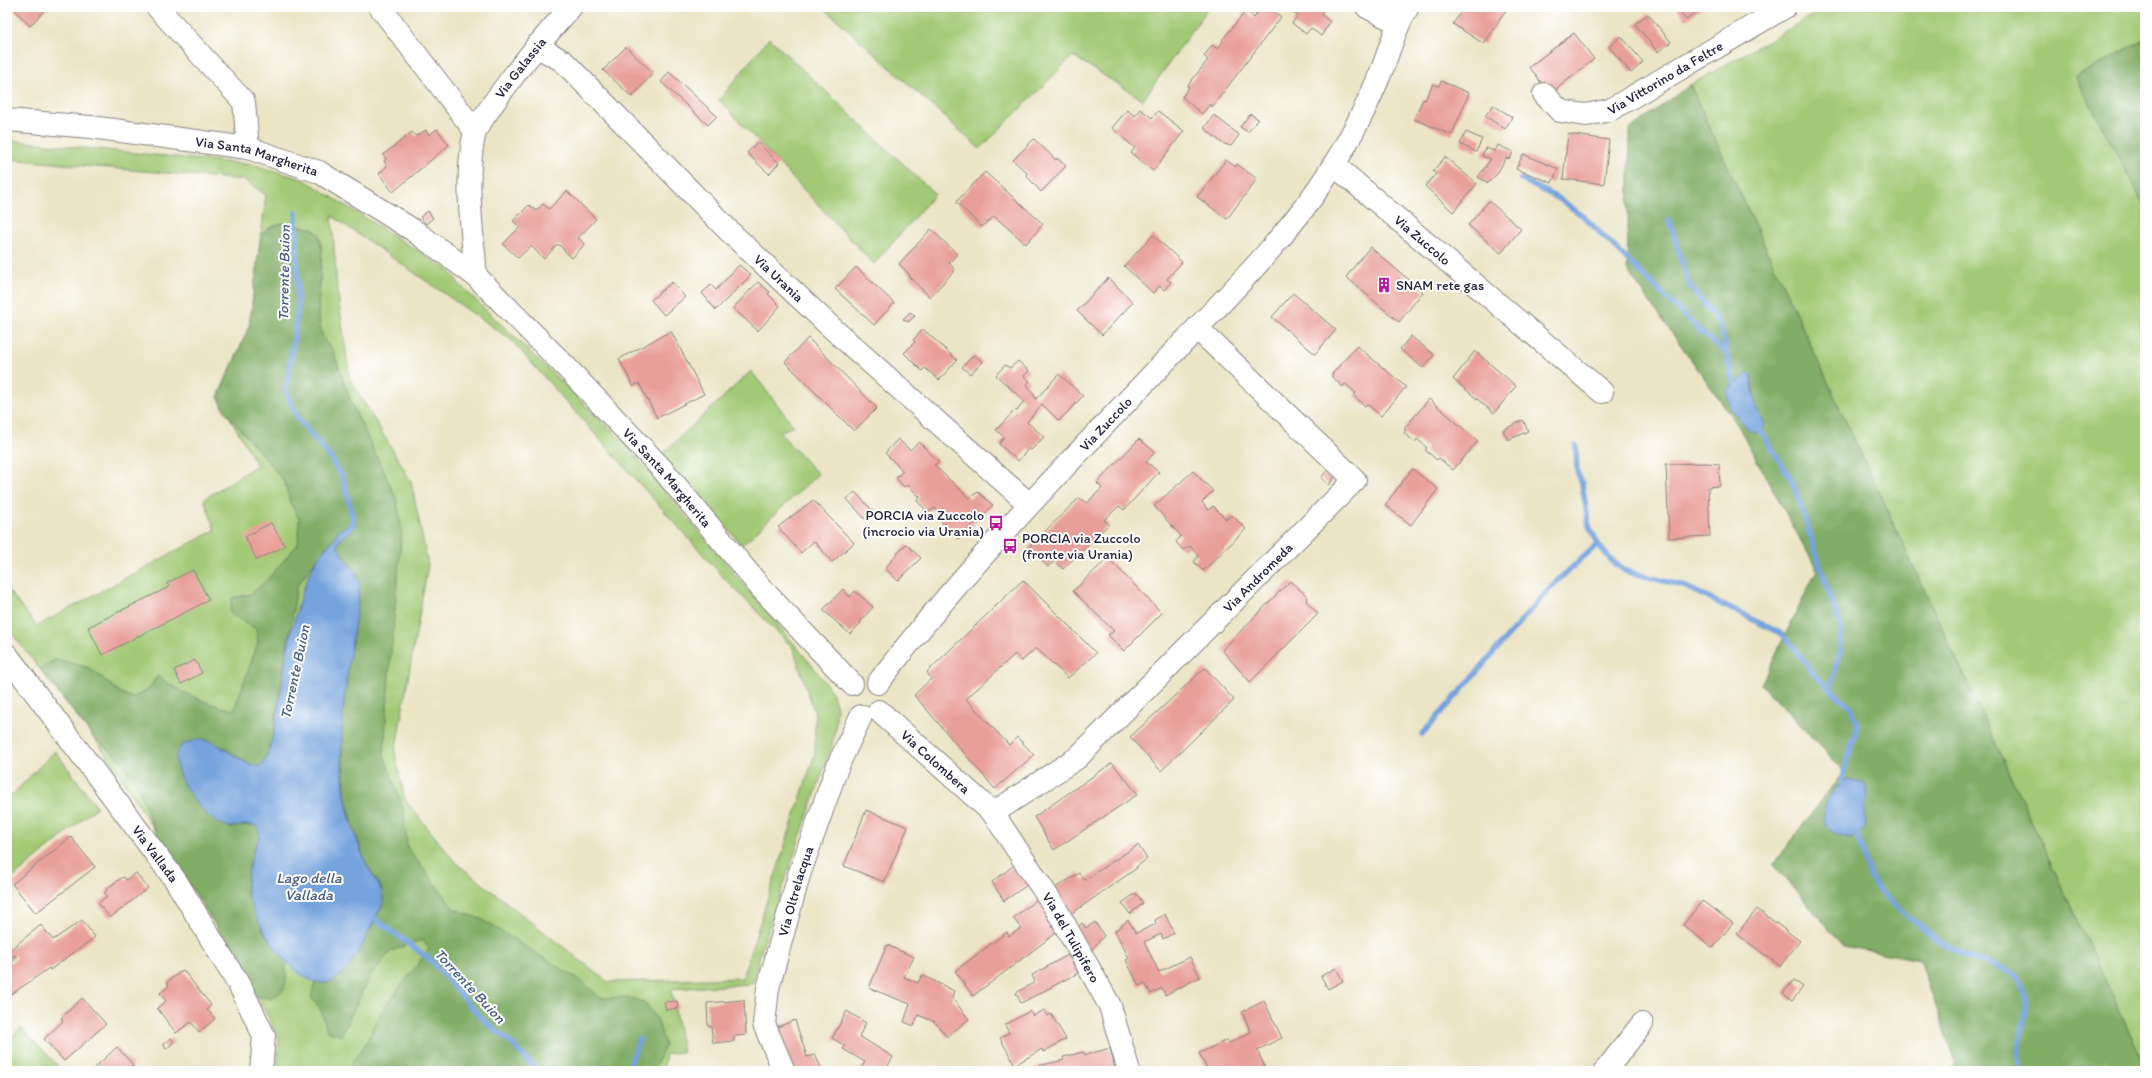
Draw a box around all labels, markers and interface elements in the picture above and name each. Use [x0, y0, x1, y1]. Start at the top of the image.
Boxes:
street label: Via Galassia [491, 33, 551, 102]
street label: Via Vittorino da Feltre [1604, 37, 1726, 119]
street label: Via Santa Margherita [194, 133, 320, 180]
street label: Via Zuccolo [1390, 212, 1454, 269]
water label: Torrente Buion [274, 224, 294, 321]
street label: Via Urania [750, 251, 807, 306]
building icon: SNAM rete gas [1375, 276, 1393, 294]
place label: SNAM rete gas [1396, 277, 1484, 294]
street label: Via Zuccolo [1076, 393, 1136, 455]
street label: Via Santa Margherita [619, 425, 715, 531]
place label: PORCIA via Zuccolo (incrocio via Urania) [863, 507, 984, 540]
bus stop icon: PORCIA via Zuccolo (incrocio via Urania) [987, 514, 1005, 532]
place label: PORCIA via Zuccolo (fronte via Urania) [1022, 530, 1141, 563]
bus stop icon: PORCIA via Zuccolo (fronte via Urania) [1001, 537, 1019, 555]
street label: Via Andromeda [1220, 539, 1297, 616]
water label: Torrente Buion [276, 623, 314, 721]
street label: Via Colombera [897, 727, 974, 798]
street label: Via Vallada [128, 822, 182, 886]
street label: Via Oltrelacqua [775, 843, 818, 938]
water label: Lago della Vallada [276, 869, 342, 904]
street label: Via del Tulipifero [1038, 889, 1103, 986]
water label: Torrente Buion [431, 945, 510, 1028]

